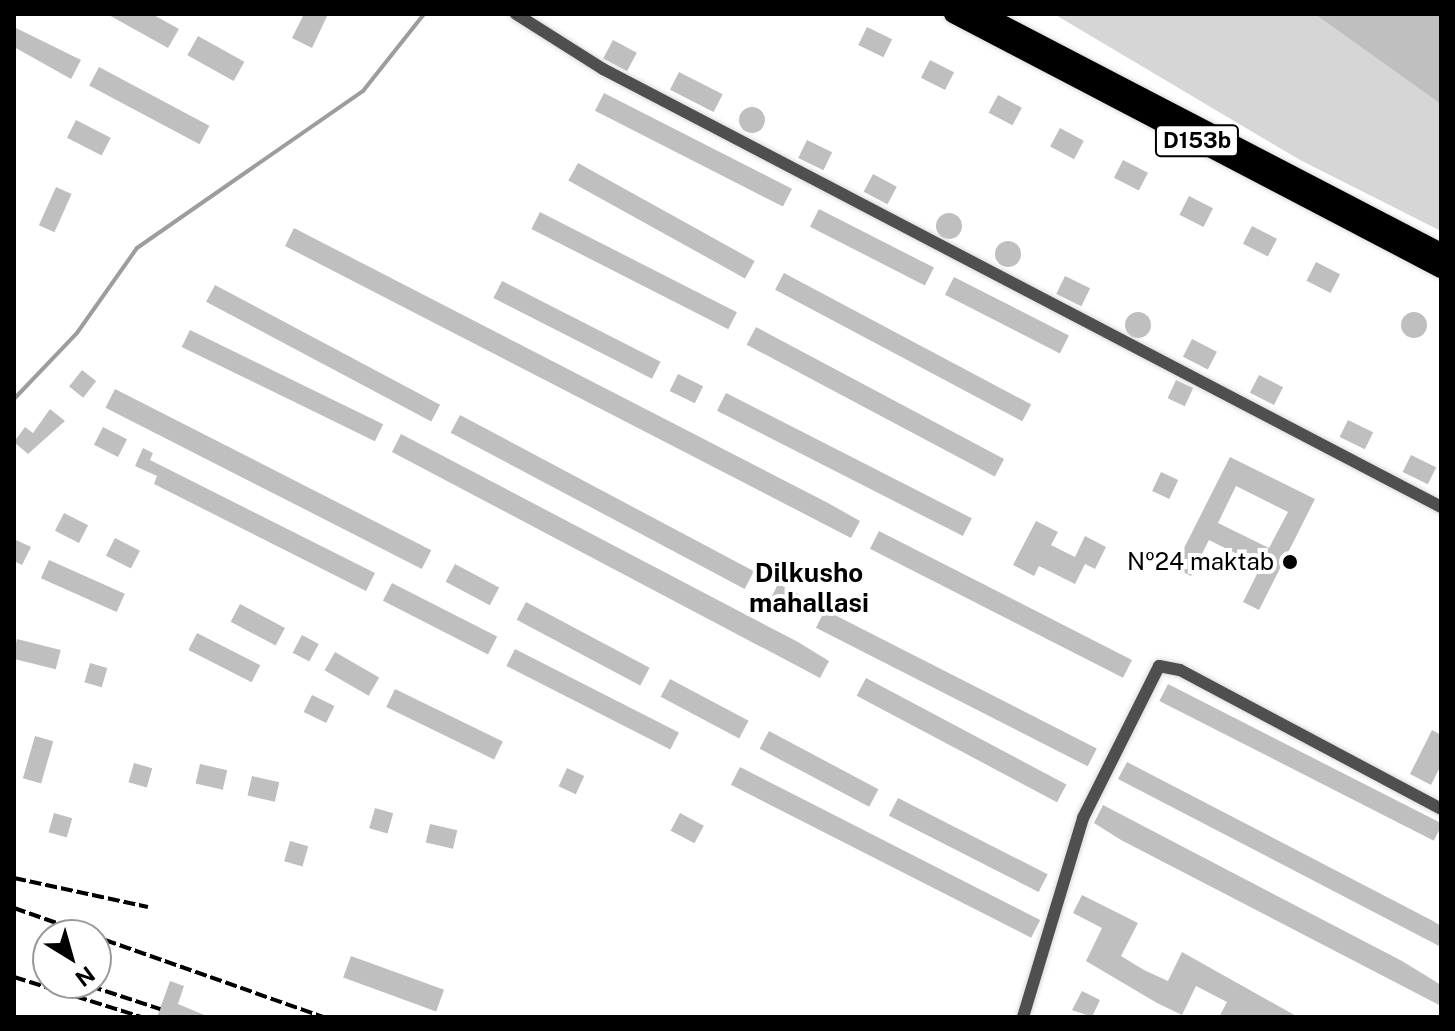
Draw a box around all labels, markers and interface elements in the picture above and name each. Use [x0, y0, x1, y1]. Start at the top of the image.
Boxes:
road number: D153b [1153, 123, 1241, 159]
place label: №24 maktab [1127, 548, 1274, 576]
marker: №24 maktab [1281, 553, 1299, 571]
district label: Dilkusho mahallasi [749, 557, 869, 618]
north arrow [32, 919, 112, 999]
text: N [71, 961, 100, 992]

